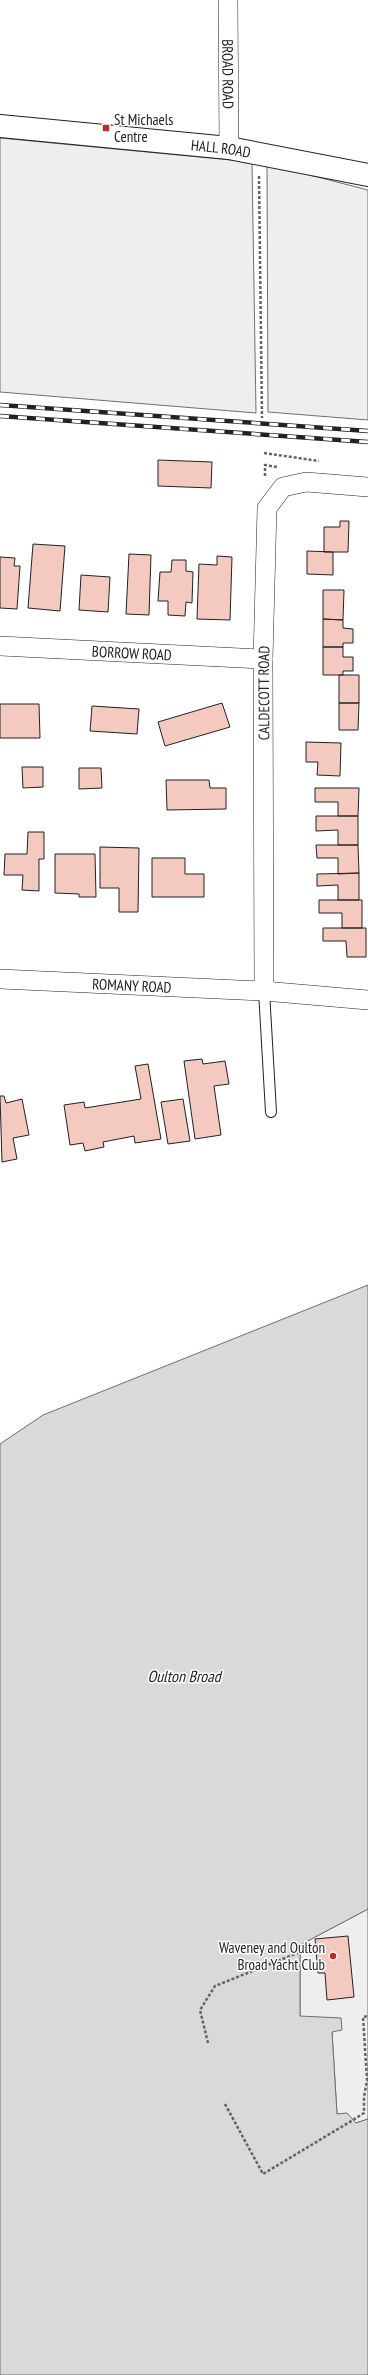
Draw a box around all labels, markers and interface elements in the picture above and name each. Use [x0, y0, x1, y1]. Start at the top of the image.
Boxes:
street label: BROAD ROAD [219, 39, 238, 109]
place label: St Michaels Centre [114, 110, 173, 146]
marker: St Michaels Centre [101, 123, 111, 133]
street label: HALL ROAD [190, 135, 252, 162]
street label: BORROW ROAD [91, 641, 172, 664]
street label: CALDECOTT ROAD [253, 645, 273, 740]
street label: ROMANY ROAD [92, 974, 172, 996]
water label: Oulton Broad [147, 1666, 223, 1686]
place label: Waveney and Oulton Broad Yacht Club [219, 1938, 325, 1974]
marker: Waveney and Oulton Broad Yacht Club [328, 1951, 338, 1961]

